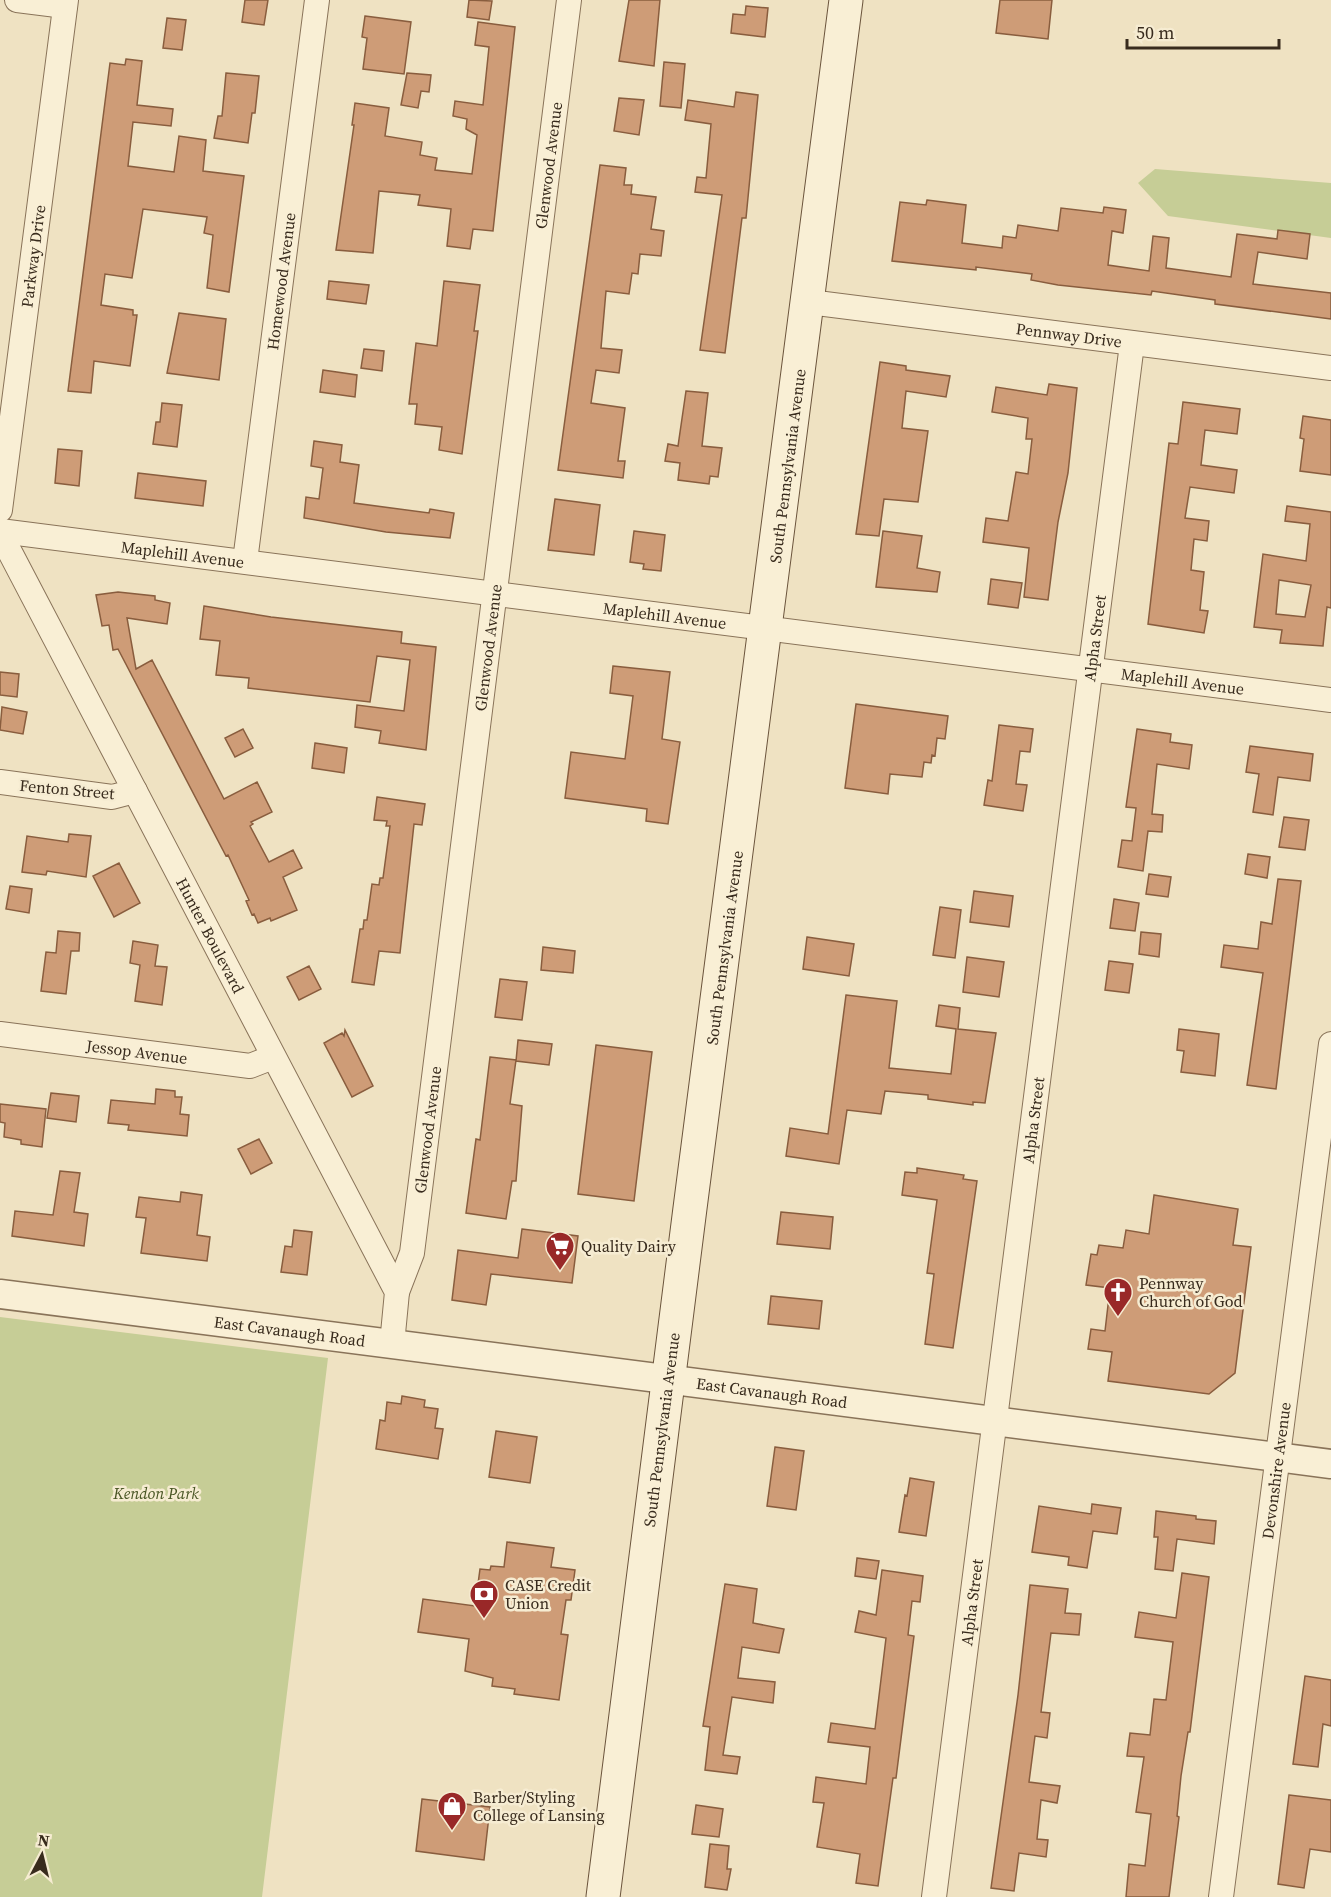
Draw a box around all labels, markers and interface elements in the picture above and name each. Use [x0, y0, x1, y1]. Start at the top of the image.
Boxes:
scale bar [1127, 12, 1278, 50]
text: 50 m [1136, 20, 1174, 45]
street label: Glenwood Avenue [529, 100, 567, 230]
street label: Parkway Drive [15, 203, 50, 309]
street label: Homewood Avenue [261, 211, 301, 351]
street label: Pennway Drive [1015, 317, 1123, 352]
street label: South Pennsylvania Avenue [764, 367, 811, 564]
street label: Maplehill Avenue [120, 535, 246, 573]
street label: Glenwood Avenue [469, 583, 507, 712]
street label: Alpha Street [1078, 593, 1111, 683]
street label: Maplehill Avenue [602, 597, 728, 634]
street label: Maplehill Avenue [1120, 662, 1245, 700]
street label: Fenton Street [19, 774, 116, 804]
street label: South Pennsylvania Avenue [701, 849, 748, 1046]
street label: Hunter Boulevard [171, 874, 250, 997]
street label: Jessop Avenue [84, 1034, 189, 1069]
street label: Glenwood Avenue [409, 1065, 446, 1195]
street label: Alpha Street [1017, 1075, 1050, 1165]
supermarket icon: Quality Dairy [544, 1230, 576, 1272]
place label: Quality Dairy [581, 1235, 677, 1257]
place label: Pennway Church of God [1139, 1272, 1243, 1312]
church icon: Pennway Church of God [1102, 1276, 1134, 1318]
street label: East Cavanaugh Road [213, 1310, 367, 1352]
street label: South Pennsylvania Avenue [638, 1331, 685, 1528]
street label: East Cavanaugh Road [695, 1372, 849, 1413]
street label: Devonshire Avenue [1256, 1401, 1296, 1540]
park label: Kendon Park [112, 1482, 199, 1504]
street label: Alpha Street [955, 1557, 988, 1647]
place label: CASE Credit Union [505, 1574, 592, 1614]
bank icon: CASE Credit Union [468, 1578, 500, 1620]
place label: Barber/Styling College of Lansing [473, 1786, 605, 1826]
shop icon: Barber/Styling College of Lansing [436, 1790, 468, 1832]
north arrow [12, 1825, 72, 1885]
text: N [37, 1828, 51, 1852]

